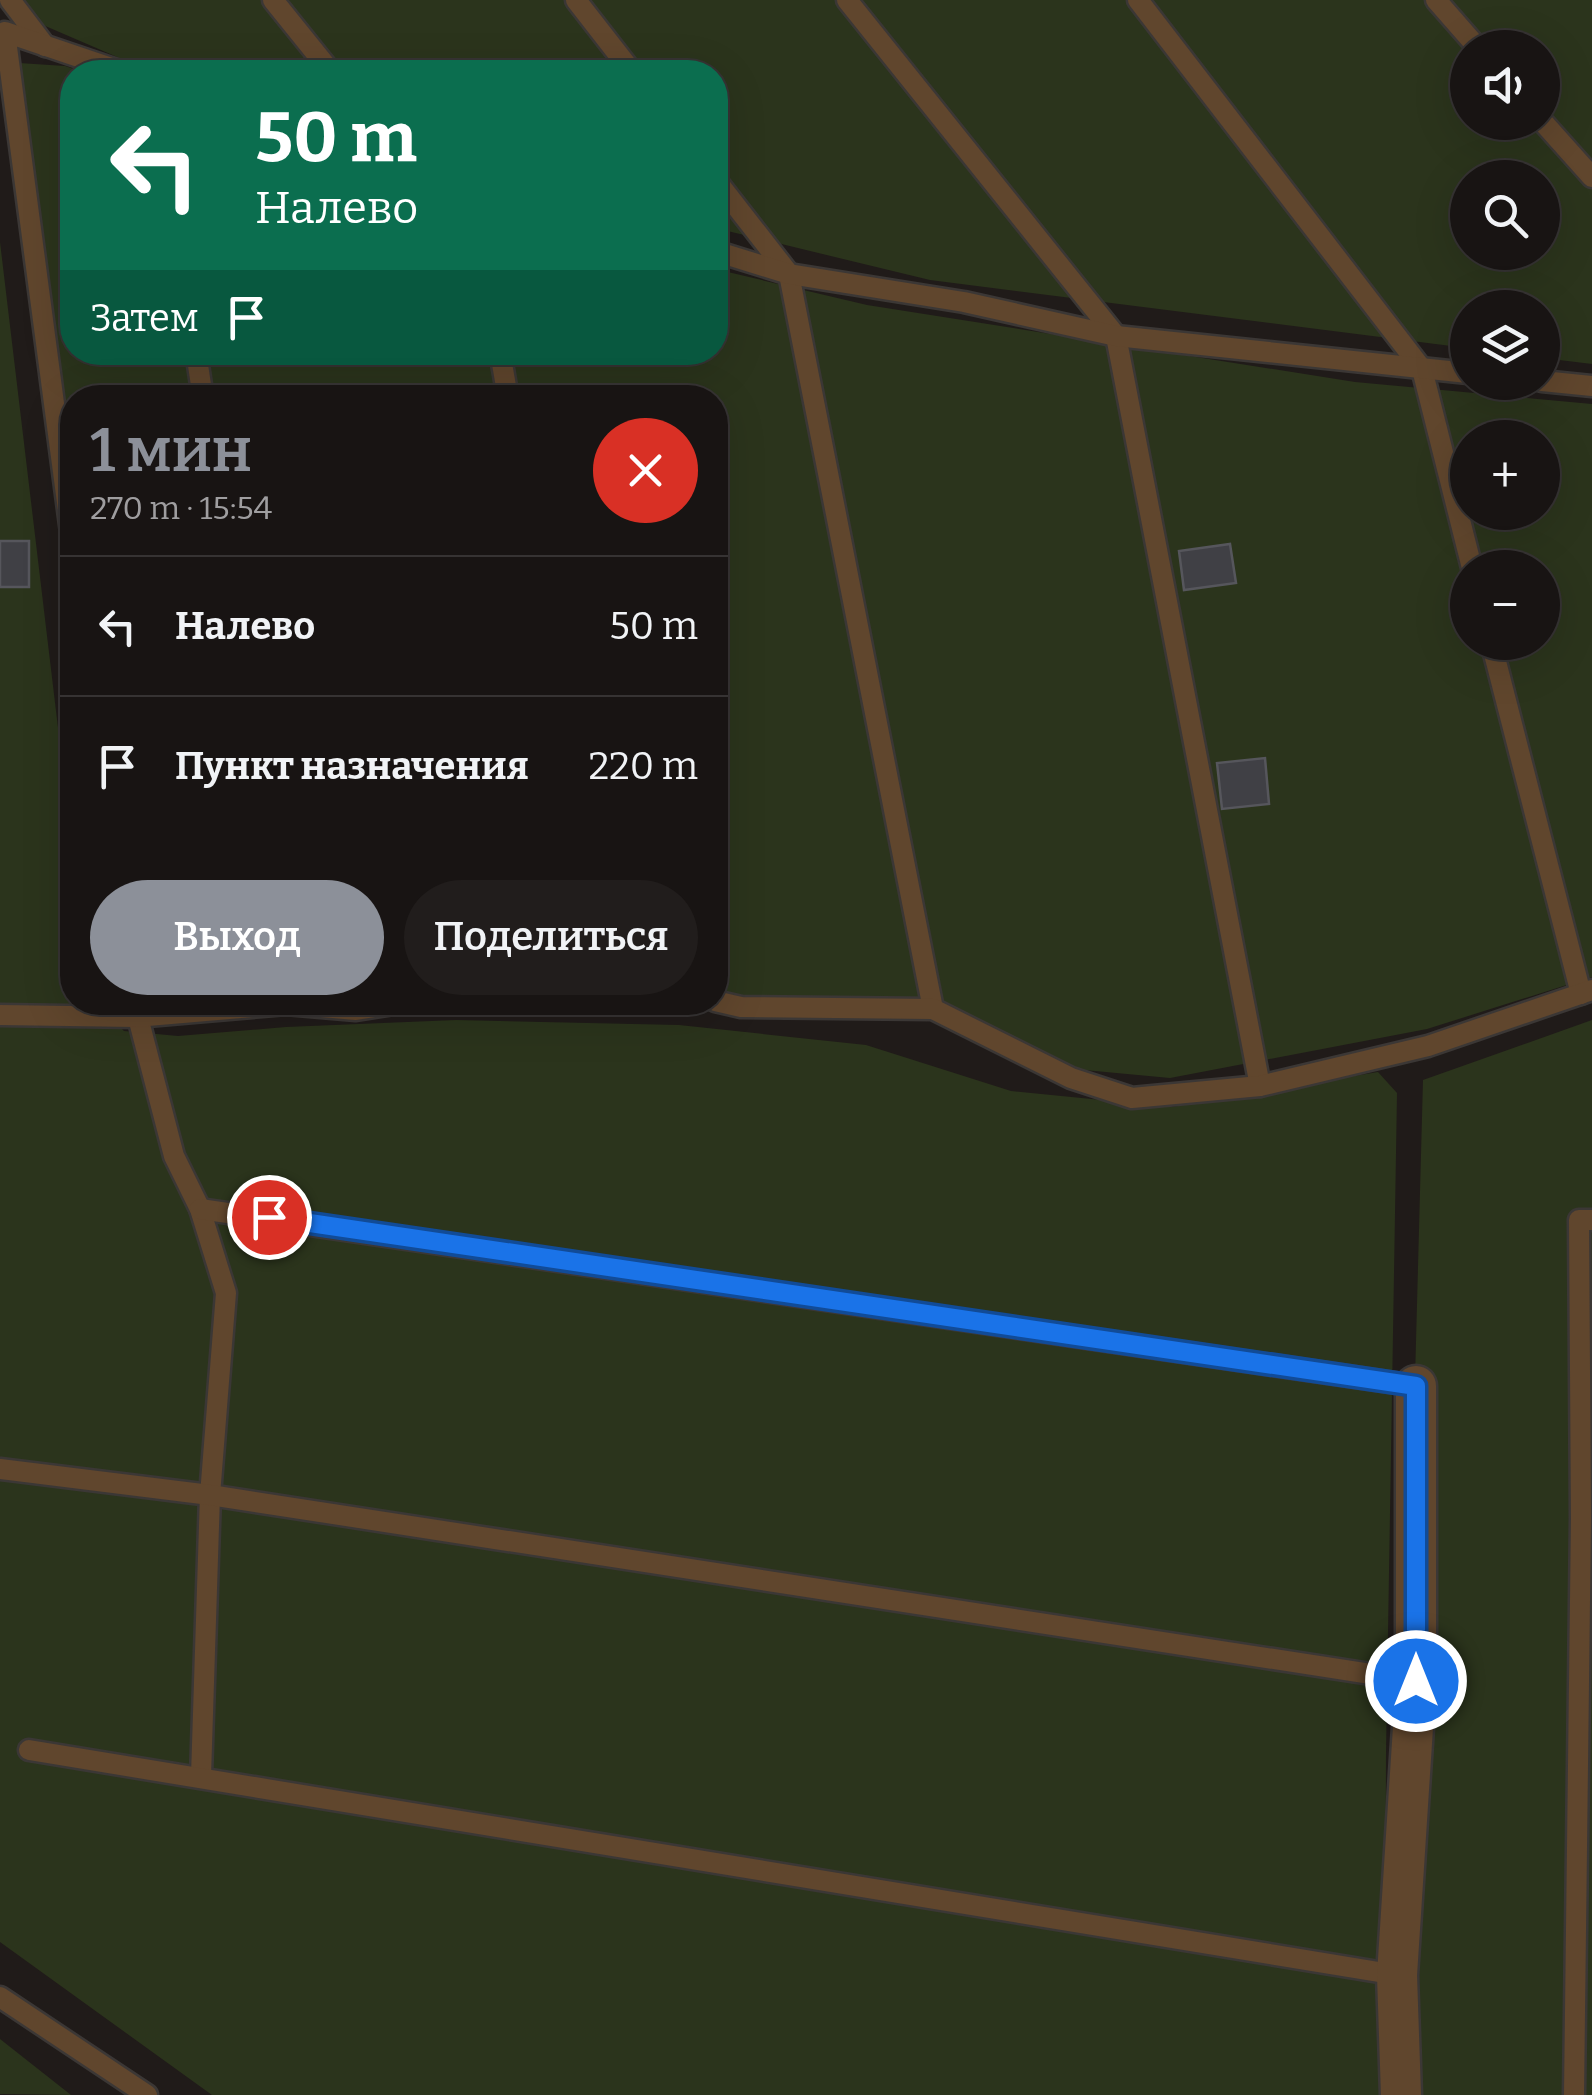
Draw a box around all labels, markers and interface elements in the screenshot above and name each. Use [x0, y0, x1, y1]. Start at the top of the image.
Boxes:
map controls [1450, 30, 1560, 660]
button: sound [1450, 30, 1560, 140]
text: 50 m [255, 96, 417, 180]
icon: left [90, 100, 220, 230]
button: search [1450, 160, 1560, 270]
text: Налево [255, 181, 418, 235]
icon: arrive [219, 290, 274, 345]
button: layers [1450, 290, 1560, 400]
text: Затем [90, 295, 199, 341]
text: 1 мин [90, 415, 252, 487]
button: close [593, 418, 698, 523]
button: + [1450, 420, 1560, 530]
text: 270 m · 15:54 [90, 489, 272, 527]
button: − [1450, 550, 1560, 660]
icon: left [90, 599, 145, 654]
text: Налево [175, 603, 315, 649]
text: 50 m [609, 603, 698, 649]
icon: arrive [90, 739, 145, 794]
text: Пункт назначения [175, 743, 529, 789]
text: 220 m [588, 743, 698, 789]
button: Выход [90, 880, 384, 995]
button: Поделиться [404, 880, 698, 995]
pin [227, 1175, 312, 1260]
icon: arrive [242, 1190, 297, 1245]
position arrow [1364, 1629, 1468, 1733]

